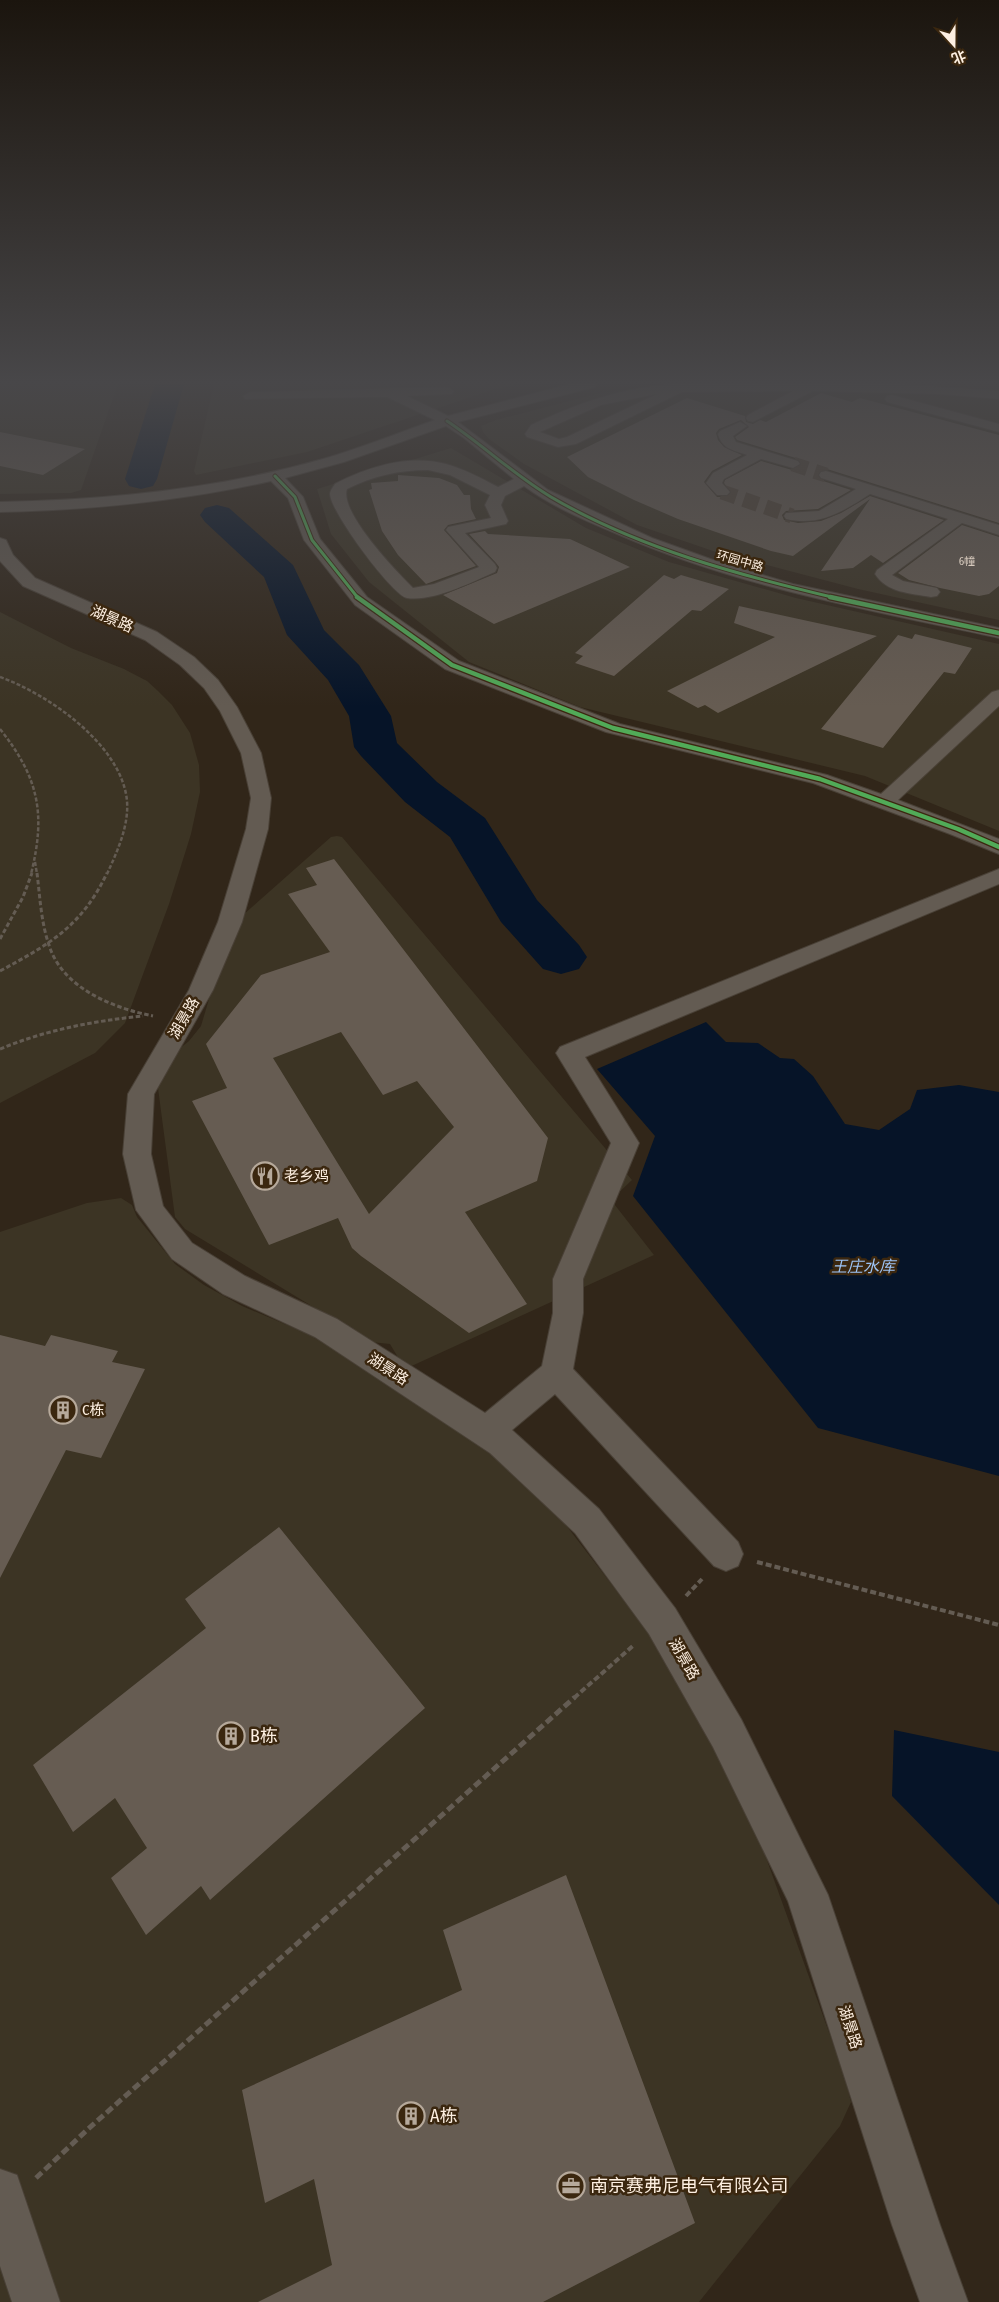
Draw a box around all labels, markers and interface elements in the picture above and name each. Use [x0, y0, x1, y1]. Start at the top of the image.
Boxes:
north arrow [929, 20, 979, 70]
text: 北 [949, 46, 968, 67]
street label: 环园中路 [715, 548, 765, 574]
house number: 6幢 [959, 555, 975, 568]
street label: 湖景路 [88, 602, 136, 636]
street label: 湖景路 [165, 994, 203, 1042]
restaurant icon: 老乡鸡 [250, 1161, 280, 1191]
place label: 老乡鸡 [284, 1167, 329, 1185]
water label: 王庄水库 [831, 1257, 898, 1276]
street label: 湖景路 [364, 1349, 412, 1389]
building icon: C栋 [48, 1395, 78, 1425]
place label: C栋 [82, 1401, 105, 1419]
street label: 湖景路 [665, 1635, 703, 1683]
building icon: B栋 [216, 1721, 246, 1751]
place label: B栋 [250, 1725, 278, 1747]
street label: 湖景路 [834, 2003, 866, 2051]
building icon: A栋 [396, 2101, 426, 2131]
place label: A栋 [430, 2105, 457, 2127]
office icon: 南京赛弗尼电气有限公司 [556, 2171, 586, 2201]
place label: 南京赛弗尼电气有限公司 [590, 2175, 788, 2197]

